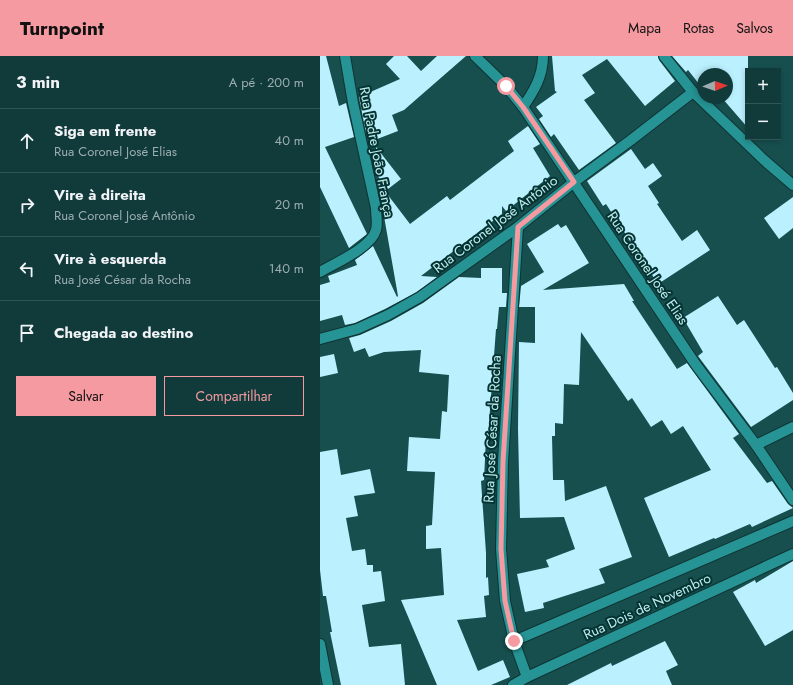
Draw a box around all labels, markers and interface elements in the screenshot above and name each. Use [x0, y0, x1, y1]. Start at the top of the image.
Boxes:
text: Turnpoint [20, 15, 104, 42]
text: Mapa [628, 18, 661, 38]
text: Rotas [683, 18, 714, 38]
text: Salvos [736, 18, 773, 38]
north arrow [697, 68, 733, 104]
map controls [745, 68, 781, 140]
button: + [745, 68, 781, 104]
text: 3 min [16, 70, 60, 94]
text: A pé · 200 m [229, 73, 304, 92]
route start [497, 77, 515, 95]
street label: Rua Padre João França [355, 85, 399, 219]
button: − [745, 104, 781, 140]
text: Siga em frente [54, 120, 156, 142]
icon: ahead [16, 130, 38, 152]
text: 40 m [275, 131, 304, 150]
text: Rua Coronel José Elias [54, 142, 177, 161]
street label: Rua Coronel José Antônio [428, 170, 562, 278]
text: Vire à direita [54, 184, 146, 206]
icon: right [16, 194, 38, 216]
text: 20 m [275, 195, 304, 214]
text: Rua Coronel José Antônio [54, 206, 195, 225]
street label: Rua Coronel José Elias [603, 207, 694, 329]
text: Vire à esquerda [54, 248, 166, 270]
icon: left [16, 258, 38, 280]
text: 140 m [269, 259, 304, 278]
text: Rua José César da Rocha [54, 270, 191, 289]
icon: arrive [16, 322, 38, 344]
text: Chegada ao destino [54, 322, 193, 344]
street label: Rua José César da Rocha [478, 355, 506, 503]
button: Salvar [16, 376, 156, 416]
button: Compartilhar [164, 376, 304, 416]
street label: Rua Dois de Novembro [580, 567, 714, 644]
route end [505, 632, 523, 650]

